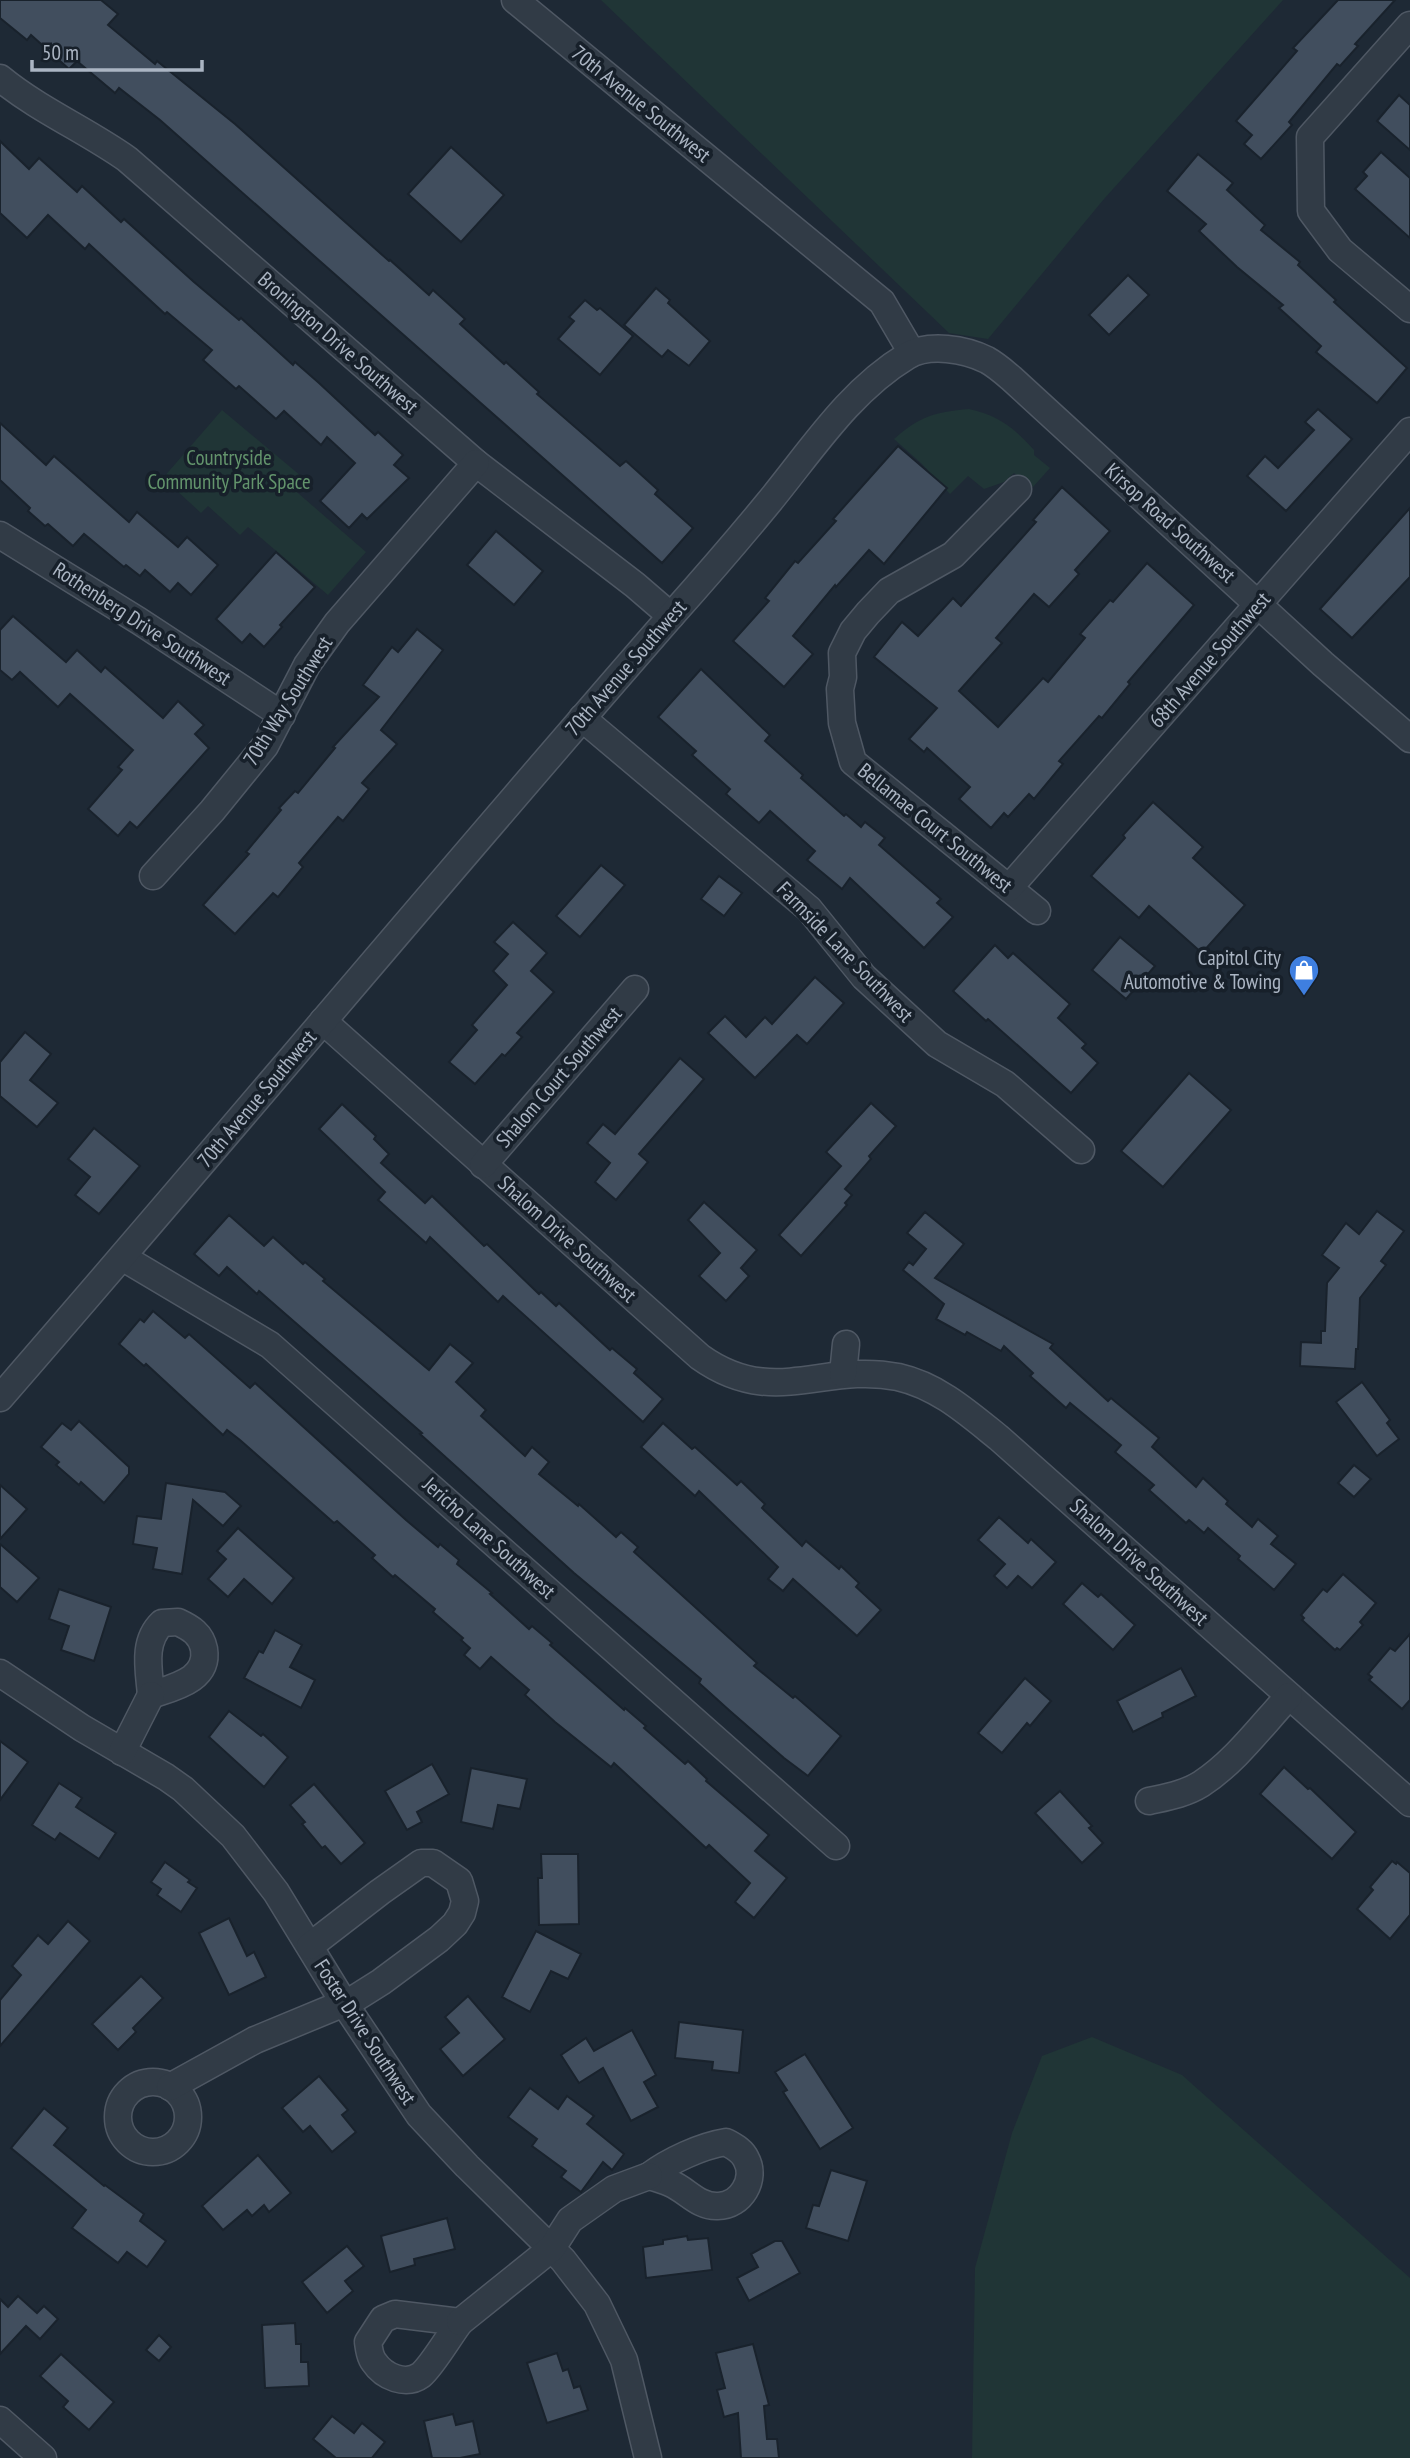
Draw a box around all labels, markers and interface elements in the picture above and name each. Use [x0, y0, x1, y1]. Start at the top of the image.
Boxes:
scale bar [32, 28, 201, 72]
text: 50 m [42, 39, 79, 66]
street label: 70th Avenue Southwest [566, 39, 717, 168]
street label: Bronington Drive Southwest [253, 266, 424, 420]
park label: Countryside Community Park Space [147, 444, 311, 495]
street label: Kirsop Road Southwest [1099, 457, 1241, 589]
street label: Rothenberg Drive Southwest [48, 556, 237, 691]
street label: 68th Avenue Southwest [1143, 586, 1276, 733]
street label: 70th Avenue Southwest [559, 594, 692, 741]
street label: 70th Way Southwest [237, 631, 338, 770]
street label: Bellamae Court Southwest [852, 757, 1018, 899]
street label: Farmside Lane Southwest [771, 876, 920, 1028]
place label: Capitol City Automotive & Towing [1124, 944, 1281, 995]
shop icon: Capitol City Automotive & Towing [1287, 953, 1321, 997]
street label: Shalom Court Southwest [490, 1000, 627, 1153]
street label: 70th Avenue Southwest [191, 1024, 322, 1173]
street label: Shalom Drive Southwest [492, 1169, 642, 1308]
street label: Jericho Lane Southwest [417, 1470, 561, 1604]
street label: Shalom Drive Southwest [1064, 1492, 1214, 1631]
street label: Foster Drive Southwest [308, 1954, 423, 2110]

